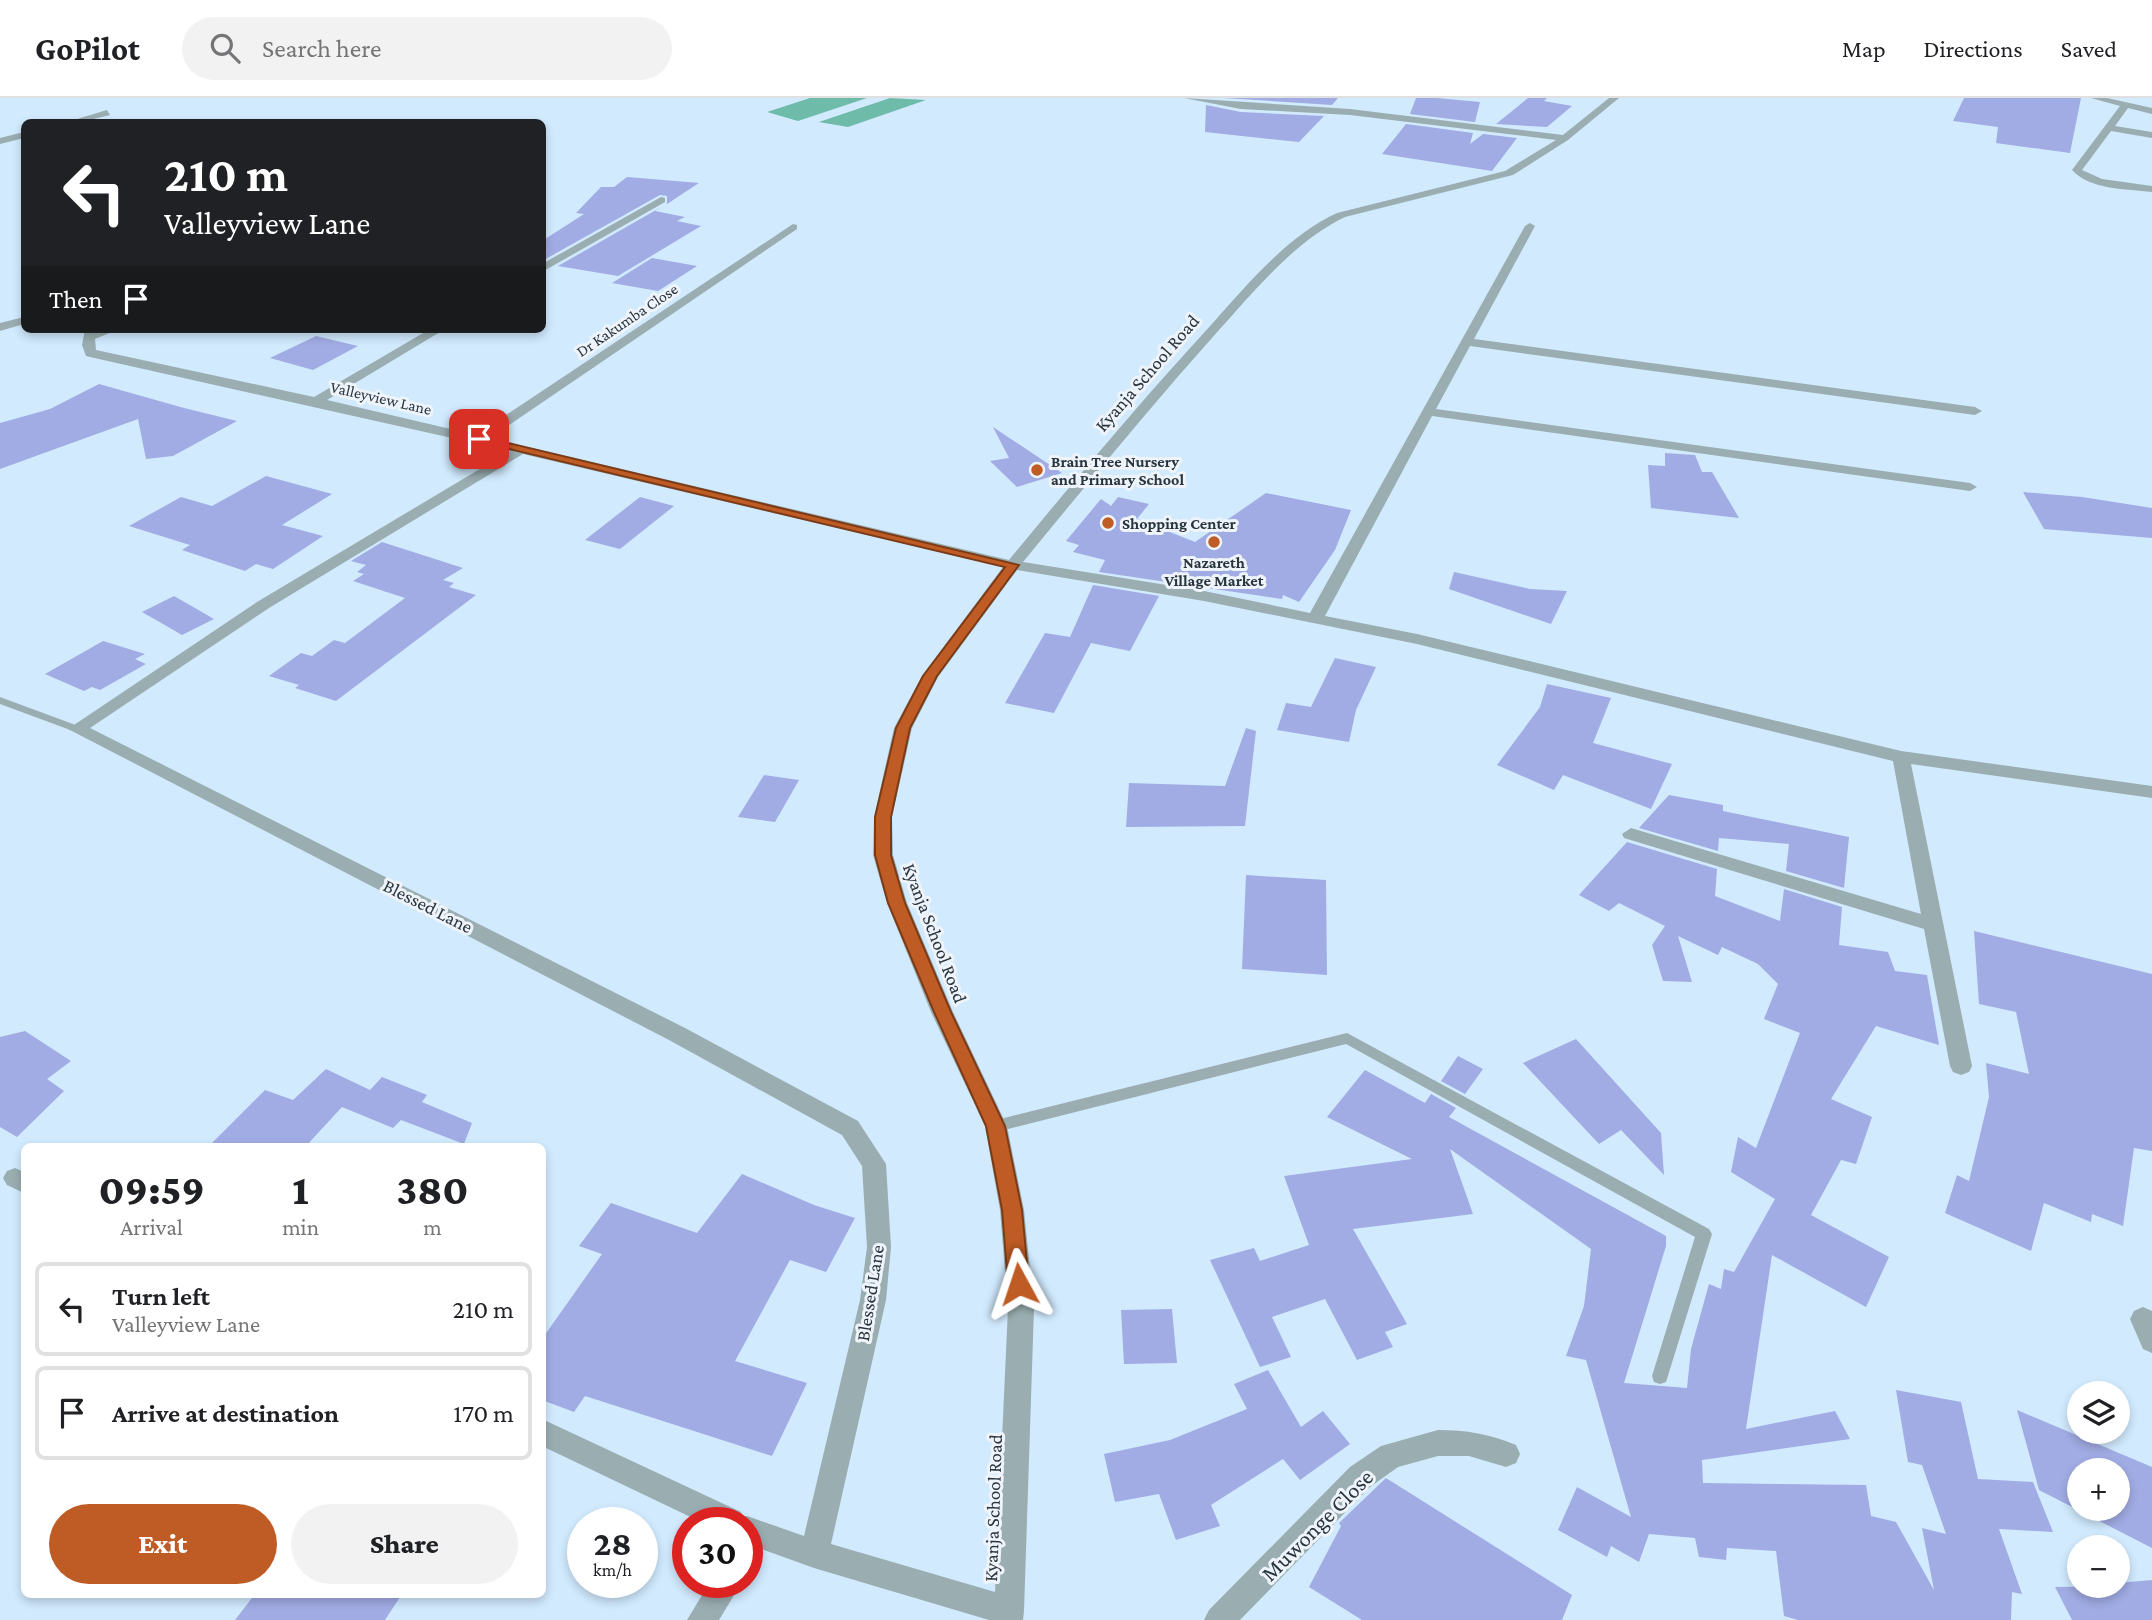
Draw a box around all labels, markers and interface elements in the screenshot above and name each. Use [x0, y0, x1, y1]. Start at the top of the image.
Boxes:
search box [182, 17, 672, 80]
icon: search [206, 29, 244, 67]
text: GoPilot [35, 30, 140, 67]
text: Search here [262, 34, 381, 63]
text: Map [1842, 35, 1886, 62]
text: Directions [1924, 35, 2023, 62]
text: Saved [2061, 35, 2117, 62]
icon: left [49, 147, 140, 238]
text: 210 m [164, 147, 288, 202]
text: Valleyview Lane [164, 205, 370, 241]
icon: arrive [117, 280, 155, 318]
street label: Dr Kakumba Close [573, 280, 681, 360]
text: Then [49, 285, 103, 314]
street label: Kyanja School Road [1091, 310, 1204, 436]
street label: Valleyview Lane [329, 378, 433, 419]
pin [449, 409, 509, 469]
icon: arrive [460, 420, 498, 458]
place label: Brain Tree Nursery and Primary School [1051, 453, 1184, 488]
marker: Brain Tree Nursery and Primary School [1029, 462, 1045, 478]
marker: Shopping Center [1100, 515, 1116, 531]
place label: Shopping Center [1122, 515, 1236, 532]
marker: Nazareth Village Market [1206, 534, 1222, 550]
place label: Nazareth Village Market [1163, 554, 1264, 589]
street label: Kyanja School Road [898, 860, 971, 1006]
street label: Blessed Lane [380, 875, 476, 937]
text: 09:59 [98, 1166, 205, 1213]
text: 1 [292, 1166, 309, 1213]
text: 380 [396, 1166, 469, 1213]
text: Arrival [120, 1214, 183, 1240]
text: min [282, 1214, 319, 1240]
text: m [423, 1214, 442, 1240]
street label: Blessed Lane [852, 1243, 888, 1343]
position arrow [982, 1247, 1056, 1321]
text: Turn left [112, 1282, 210, 1311]
icon: left [53, 1290, 91, 1328]
text: 210 m [453, 1295, 514, 1324]
text: Valleyview Lane [112, 1311, 260, 1337]
map controls [2067, 1381, 2130, 1598]
button: layers [2067, 1381, 2130, 1444]
icon: arrive [53, 1394, 91, 1432]
text: Arrive at destination [112, 1399, 339, 1428]
text: 170 m [453, 1399, 514, 1428]
street label: Kyanja School Road [980, 1434, 1007, 1582]
button: + [2067, 1458, 2130, 1521]
street label: Muwonge Close [1256, 1464, 1378, 1586]
button: Exit [49, 1504, 277, 1584]
button: Share [291, 1504, 518, 1584]
speed limit sign: 30 [672, 1507, 763, 1598]
text: 28 [593, 1524, 632, 1563]
button: − [2067, 1535, 2130, 1598]
text: km/h [593, 1560, 632, 1580]

